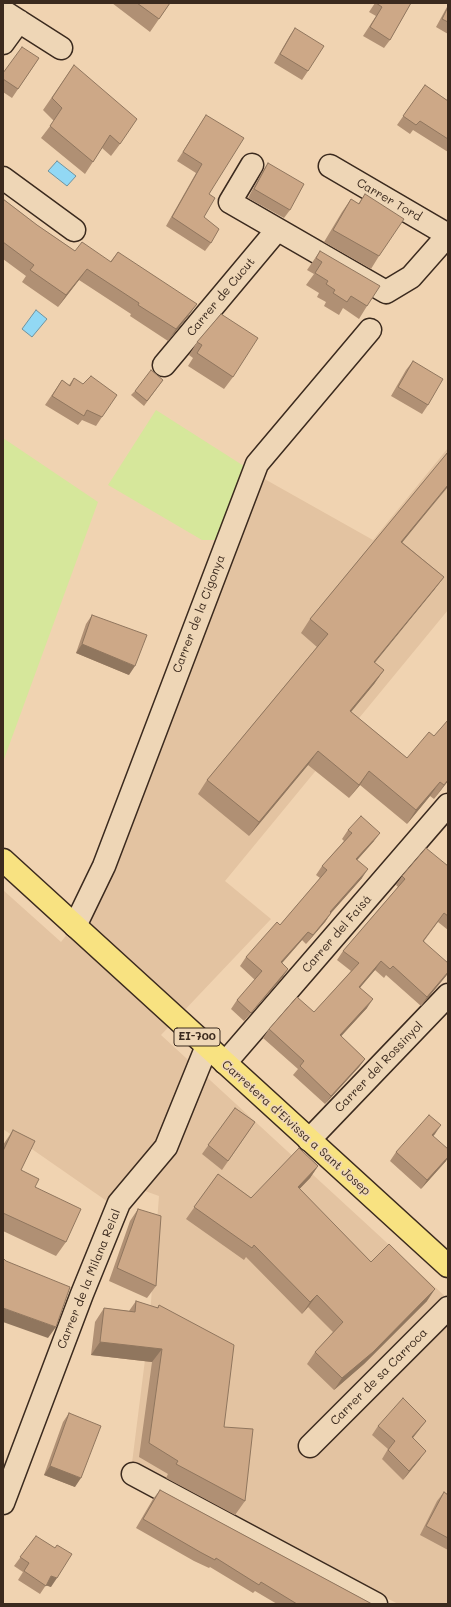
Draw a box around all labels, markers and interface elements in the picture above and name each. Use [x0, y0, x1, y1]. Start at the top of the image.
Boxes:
street label: Carrer Tord [354, 176, 424, 224]
street label: Carrer de Cucut [184, 255, 258, 339]
street label: Carrer de la Cigonya [170, 553, 228, 675]
street label: Carrer del Faisá [299, 892, 375, 976]
street label: Carrer del Rossinyol [332, 1019, 426, 1115]
road number: EI-700 [174, 1028, 220, 1046]
street label: Carretera d'Eivissa a Sant Josep [219, 1057, 373, 1199]
street label: Carrer de la Milana Reial [54, 1207, 124, 1351]
street label: Carrer de sa Carroca [328, 1326, 430, 1428]

